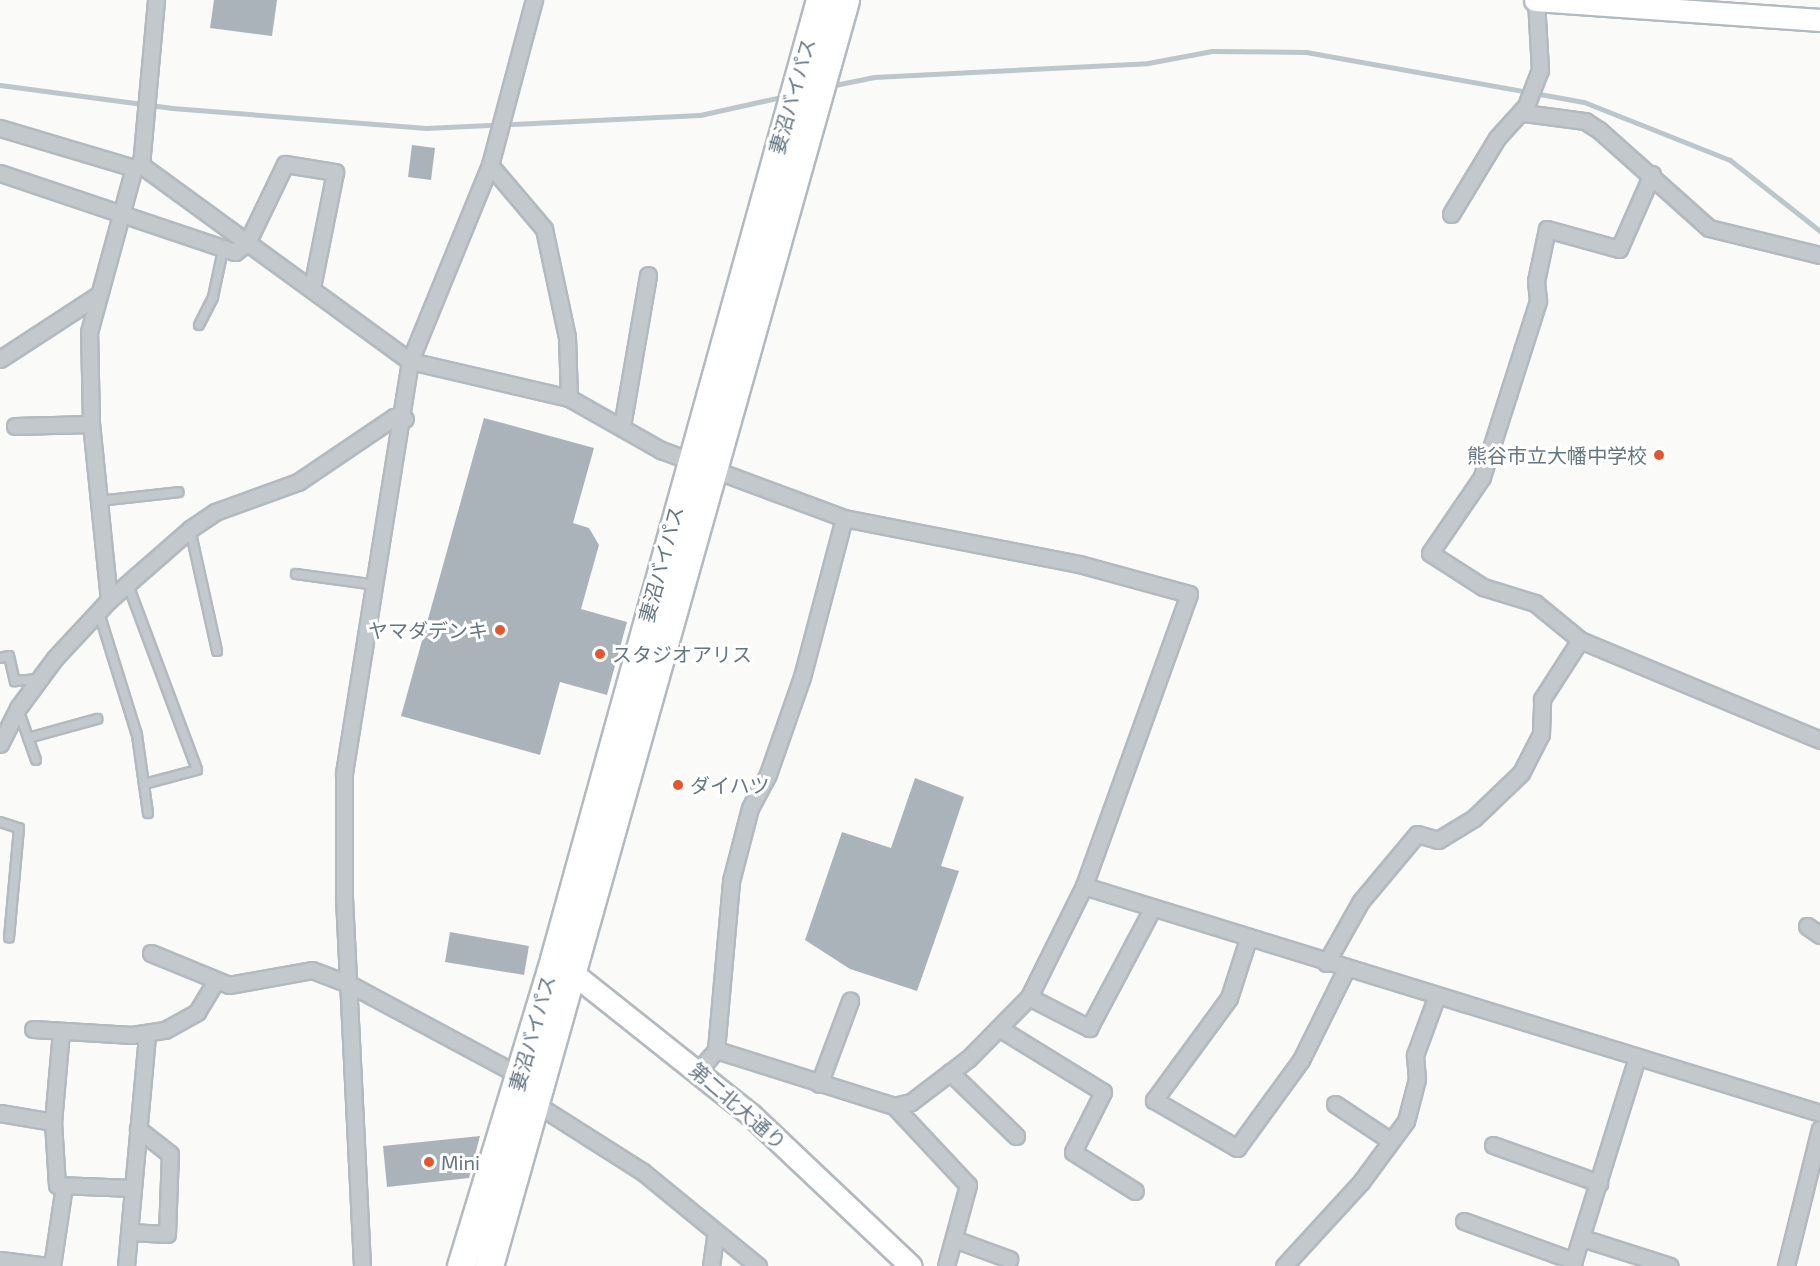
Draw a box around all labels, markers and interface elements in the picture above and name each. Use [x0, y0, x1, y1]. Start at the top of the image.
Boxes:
street label: 妻沼バイパス [764, 35, 820, 157]
place label: 熊谷市立大幡中学校 [1467, 443, 1647, 467]
marker: 熊谷市立大幡中学校 [1652, 448, 1666, 462]
street label: 妻沼バイパス [634, 503, 688, 625]
place label: ヤマダデンキ [368, 618, 488, 642]
marker: ヤマダデンキ [493, 623, 507, 637]
place label: スタジオアリス [612, 642, 752, 666]
marker: スタジオアリス [593, 647, 607, 661]
place label: ダイハツ [690, 773, 770, 797]
marker: ダイハツ [671, 778, 685, 792]
street label: 妻沼バイパス [504, 972, 560, 1094]
street label: 第二北大通り [685, 1058, 791, 1154]
place label: Mini [441, 1150, 480, 1174]
marker: Mini [422, 1155, 436, 1169]

